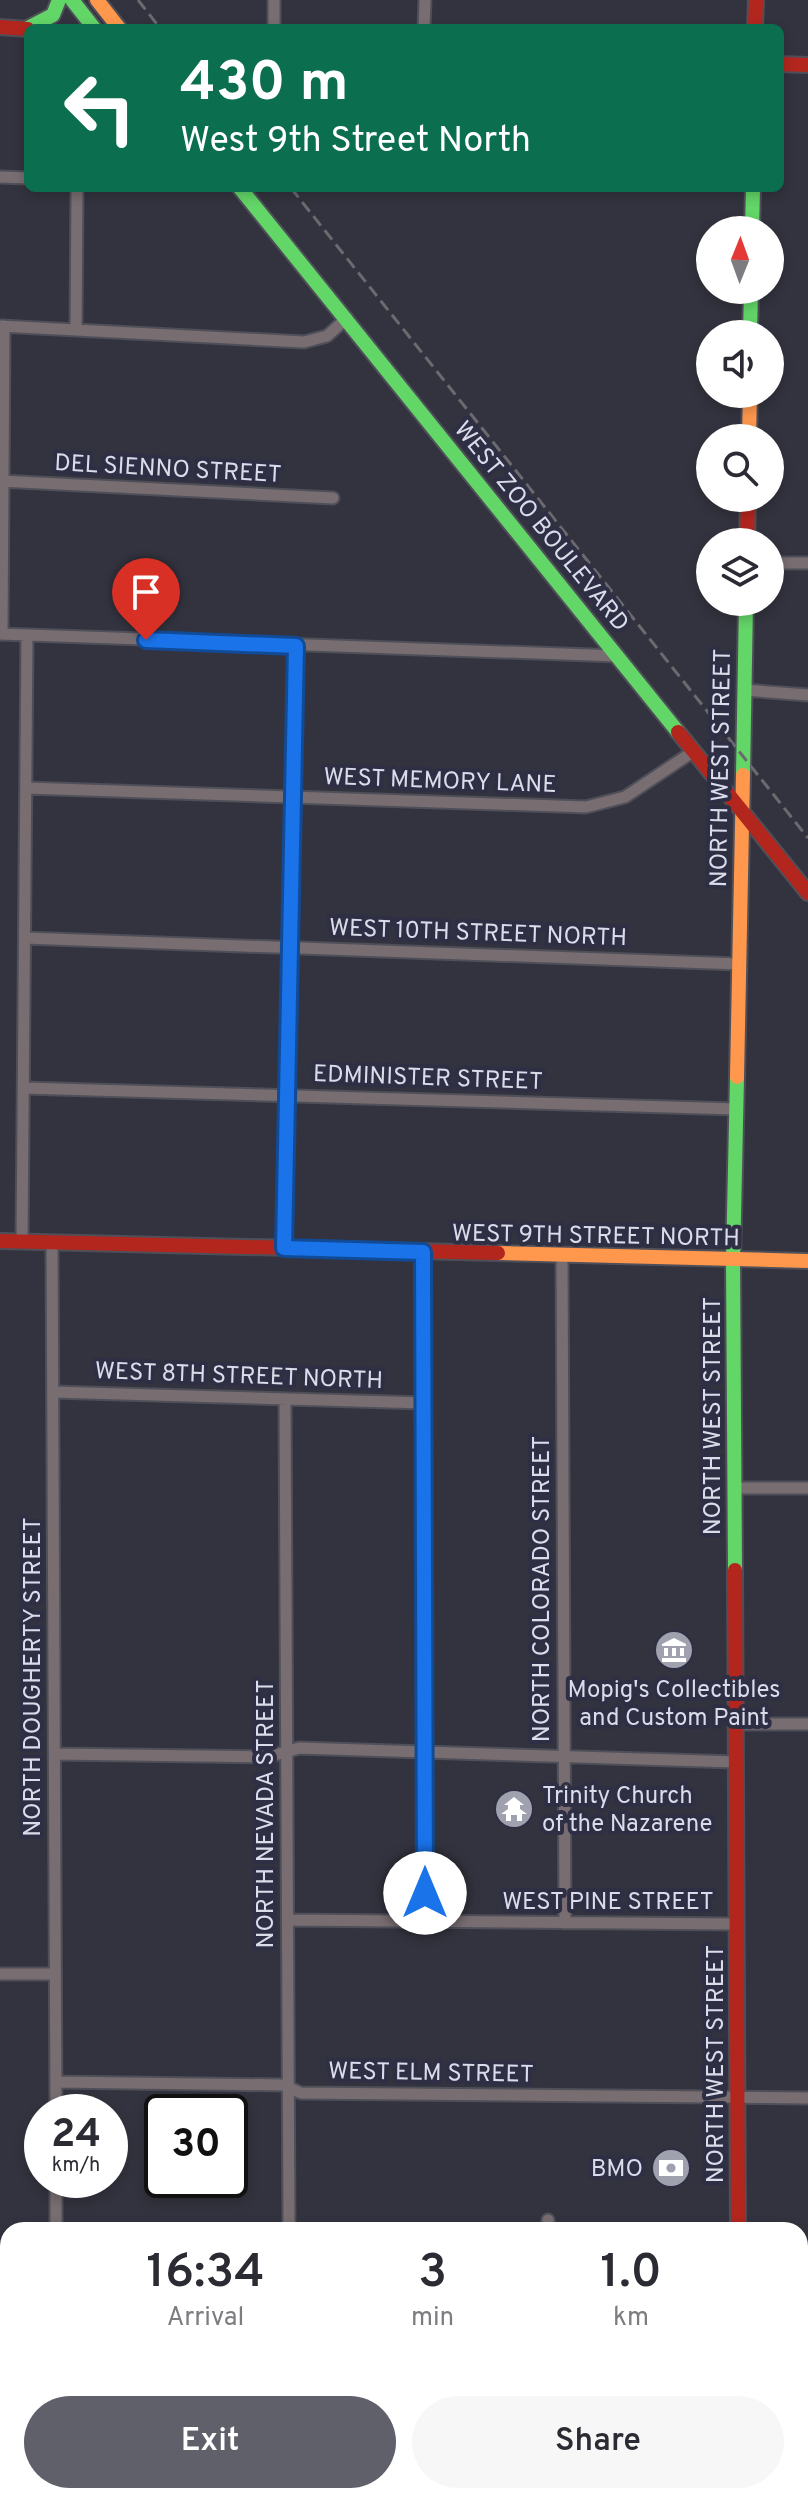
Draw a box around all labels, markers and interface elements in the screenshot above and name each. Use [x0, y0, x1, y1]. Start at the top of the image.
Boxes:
text: 430 m [180, 50, 349, 120]
icon: left [48, 56, 152, 160]
text: West 9th Street North [180, 119, 531, 165]
north arrow [696, 216, 784, 304]
map controls [696, 216, 784, 616]
button: sound [696, 320, 784, 408]
street label: WEST ZOO BOULEVARD [446, 416, 634, 638]
button: search [696, 424, 784, 512]
street label: DEL SIENNO STREET [53, 449, 282, 491]
button: layers [696, 528, 784, 616]
pin [112, 558, 180, 640]
icon: arrive [124, 570, 168, 614]
street label: NORTH WEST STREET [705, 648, 739, 888]
street label: WEST MEMORY LANE [323, 763, 557, 801]
street label: WEST 10TH STREET NORTH [328, 914, 627, 954]
street label: EDMINISTER STREET [312, 1060, 543, 1098]
street label: WEST 9TH STREET NORTH [452, 1219, 740, 1255]
street label: NORTH WEST STREET [699, 1297, 729, 1535]
street label: WEST 8TH STREET NORTH [94, 1357, 384, 1397]
street label: NORTH COLORADO STREET [528, 1436, 558, 1742]
street label: NORTH DOUGHERTY STREET [19, 1517, 49, 1837]
museum icon: Mopig's Collectibles and Custom Paint [653, 1629, 695, 1671]
place label: Mopig's Collectibles and Custom Paint [568, 1676, 780, 1734]
street label: NORTH NEVADA STREET [252, 1680, 282, 1948]
place label: Trinity Church of the Nazarene [542, 1782, 712, 1840]
temple icon: Trinity Church of the Nazarene [493, 1788, 535, 1830]
position arrow [383, 1851, 467, 1935]
street label: WEST PINE STREET [502, 1888, 714, 1918]
street label: NORTH WEST STREET [702, 1945, 732, 2183]
street label: WEST ELM STREET [328, 2057, 534, 2091]
speed limit sign: 30 [144, 2094, 248, 2198]
text: 24 [51, 2111, 101, 2161]
bank icon: BMO [650, 2147, 692, 2189]
text: km/h [52, 2153, 100, 2179]
place label: BMO [591, 2155, 643, 2185]
text: 16:34 [146, 2244, 265, 2304]
text: 3 [418, 2244, 447, 2304]
text: 1.0 [600, 2244, 662, 2304]
text: Arrival [167, 2302, 244, 2335]
text: min [411, 2302, 454, 2335]
text: km [613, 2302, 649, 2335]
button: Exit [24, 2396, 396, 2488]
button: Share [412, 2396, 784, 2488]

